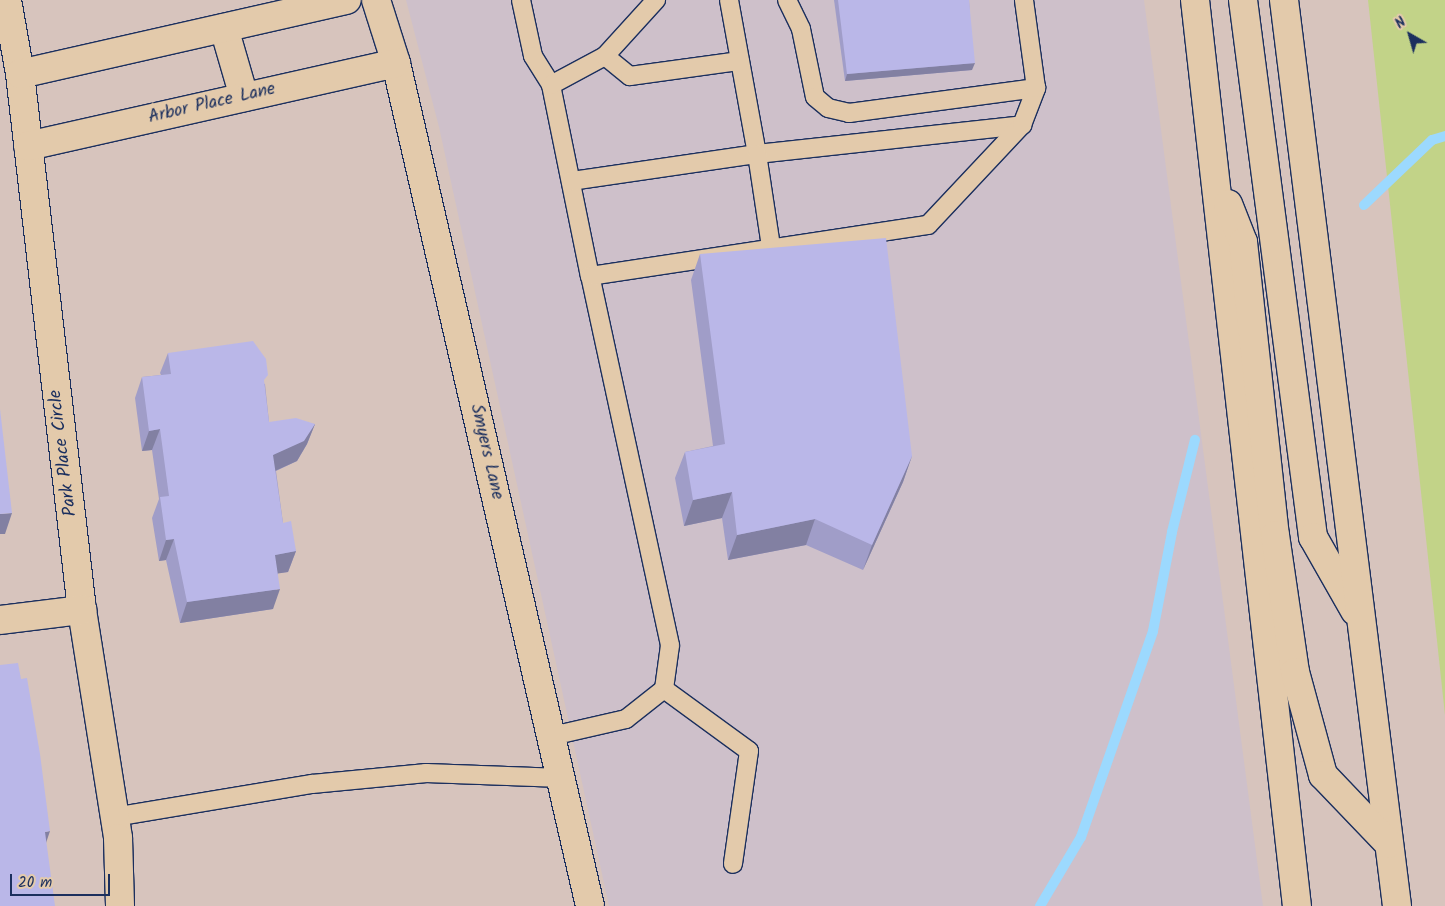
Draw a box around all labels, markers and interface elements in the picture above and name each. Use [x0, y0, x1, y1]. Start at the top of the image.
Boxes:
north arrow [1385, 10, 1435, 60]
text: N [1391, 12, 1411, 35]
street label: Arbor Place Lane [146, 79, 278, 129]
street label: Park Place Circle [46, 388, 82, 518]
street label: Smyers Lane [465, 402, 507, 502]
scale bar [12, 864, 112, 896]
text: 20 m [18, 871, 52, 895]

